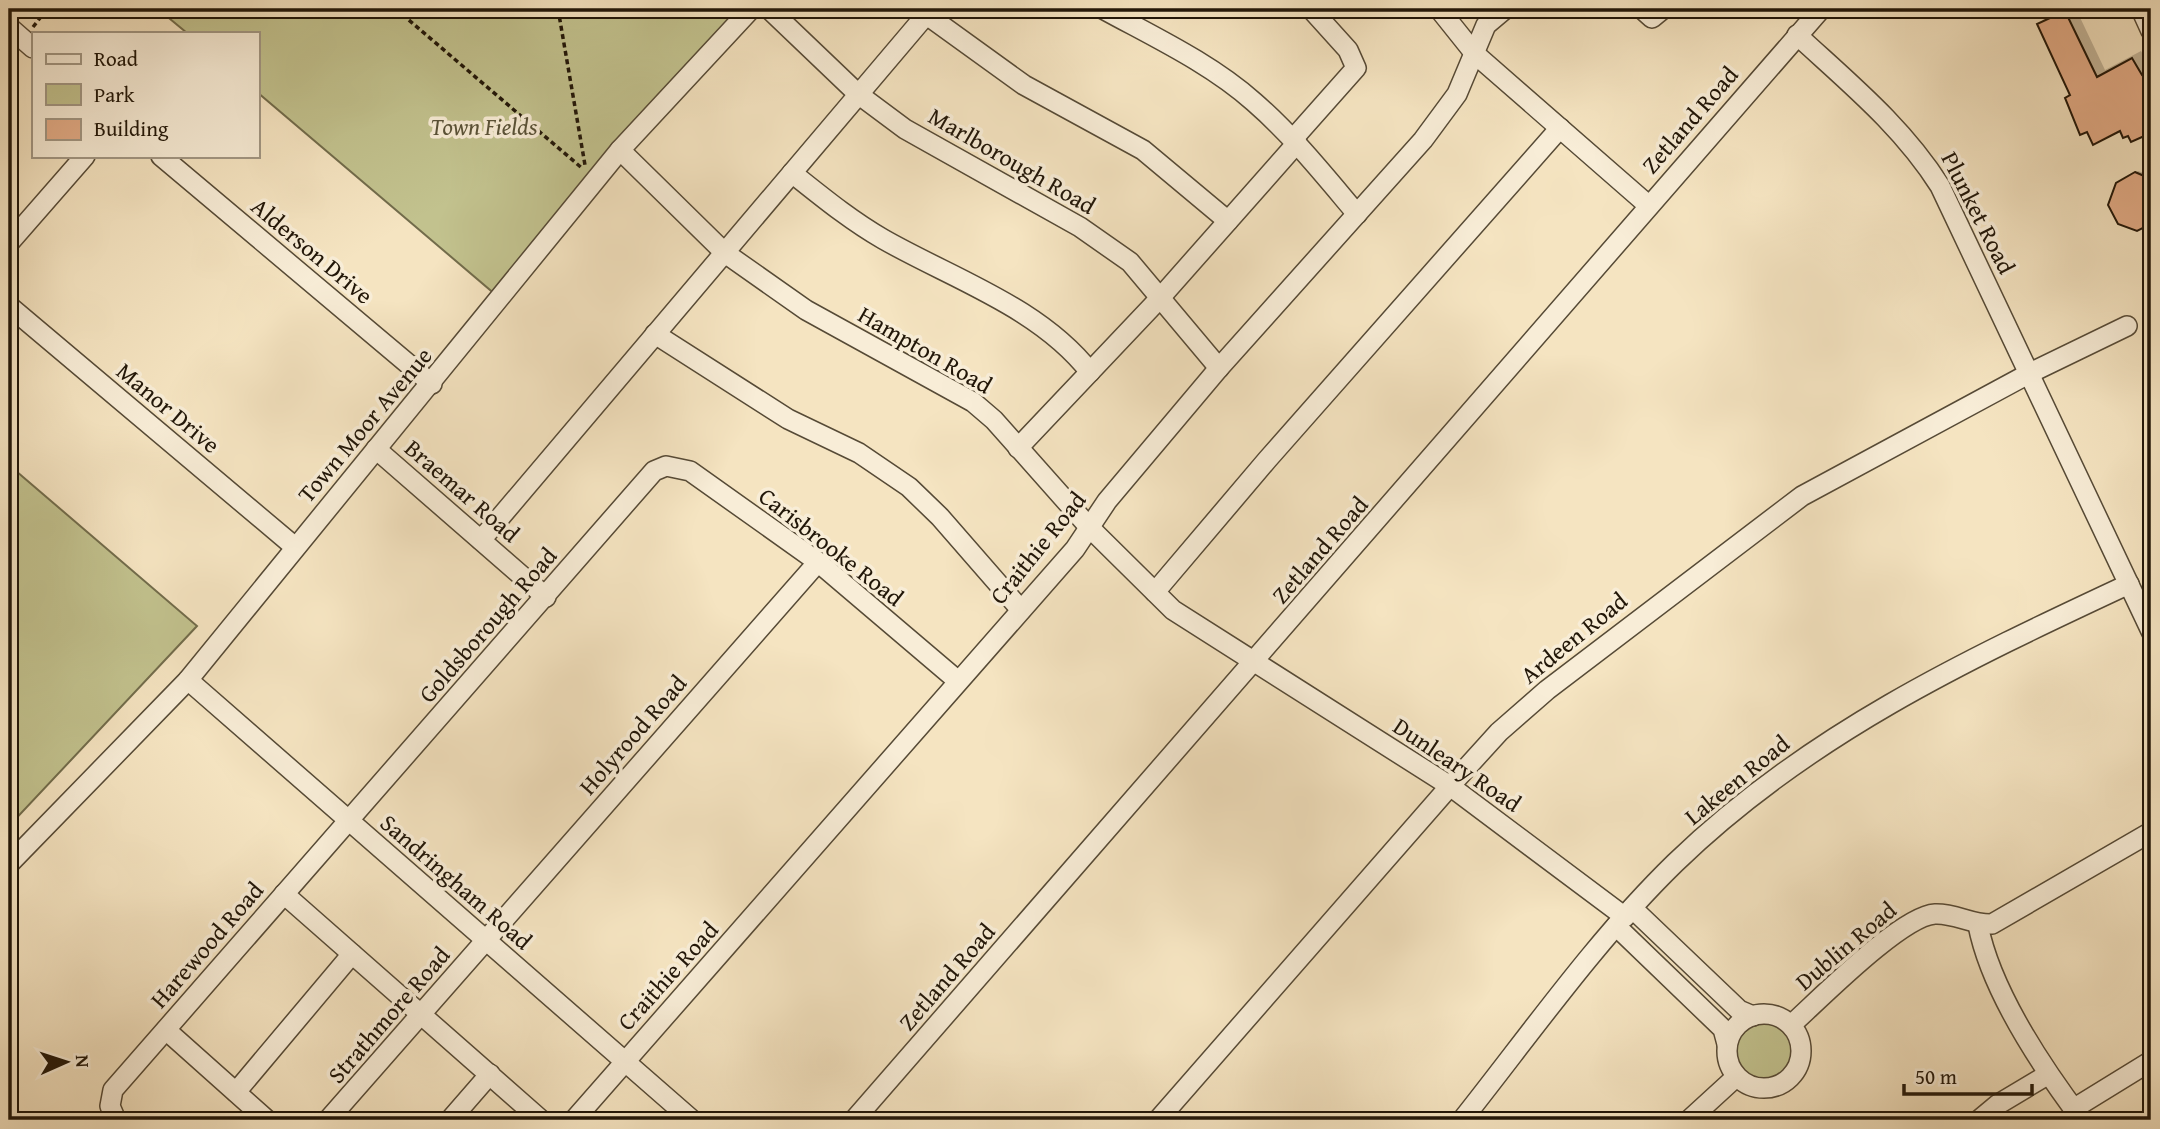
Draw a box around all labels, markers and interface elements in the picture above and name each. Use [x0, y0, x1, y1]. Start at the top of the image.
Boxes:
legend [32, 32, 259, 158]
text: Road [94, 43, 139, 74]
street label: Zetland Road [1633, 58, 1746, 181]
text: Park [94, 79, 135, 110]
street label: Marlborough Road [922, 98, 1103, 223]
park label: Town Fields [431, 109, 538, 144]
text: Building [94, 113, 169, 144]
street label: Plunket Road [1933, 146, 2024, 280]
street label: Alderson Drive [244, 189, 381, 312]
street label: Hampton Road [852, 297, 999, 402]
street label: Town Moor Avenue [289, 339, 440, 510]
street label: Manor Drive [109, 354, 228, 461]
street label: Braemar Road [397, 431, 528, 551]
street label: Carisbrooke Road [751, 479, 911, 615]
street label: Craithie Road [981, 484, 1094, 612]
street label: Zetland Road [1263, 488, 1376, 611]
street label: Goldsborough Road [410, 539, 565, 710]
street label: Ardeen Road [1513, 583, 1635, 692]
street label: Holyrood Road [570, 667, 695, 802]
street label: Dunleary Road [1386, 709, 1528, 821]
street label: Lakeen Road [1677, 726, 1797, 833]
street label: Sandringham Road [373, 806, 540, 958]
street label: Harewood Road [142, 874, 272, 1016]
street label: Dublin Road [1788, 893, 1904, 998]
street label: Craithie Road [609, 913, 726, 1038]
street label: Zetland Road [890, 915, 1003, 1038]
street label: Strathmore Road [319, 938, 458, 1091]
north arrow [32, 1028, 102, 1098]
scale bar [1904, 1052, 2032, 1096]
text: N [69, 1054, 97, 1068]
text: 50 m [1915, 1061, 1957, 1092]

